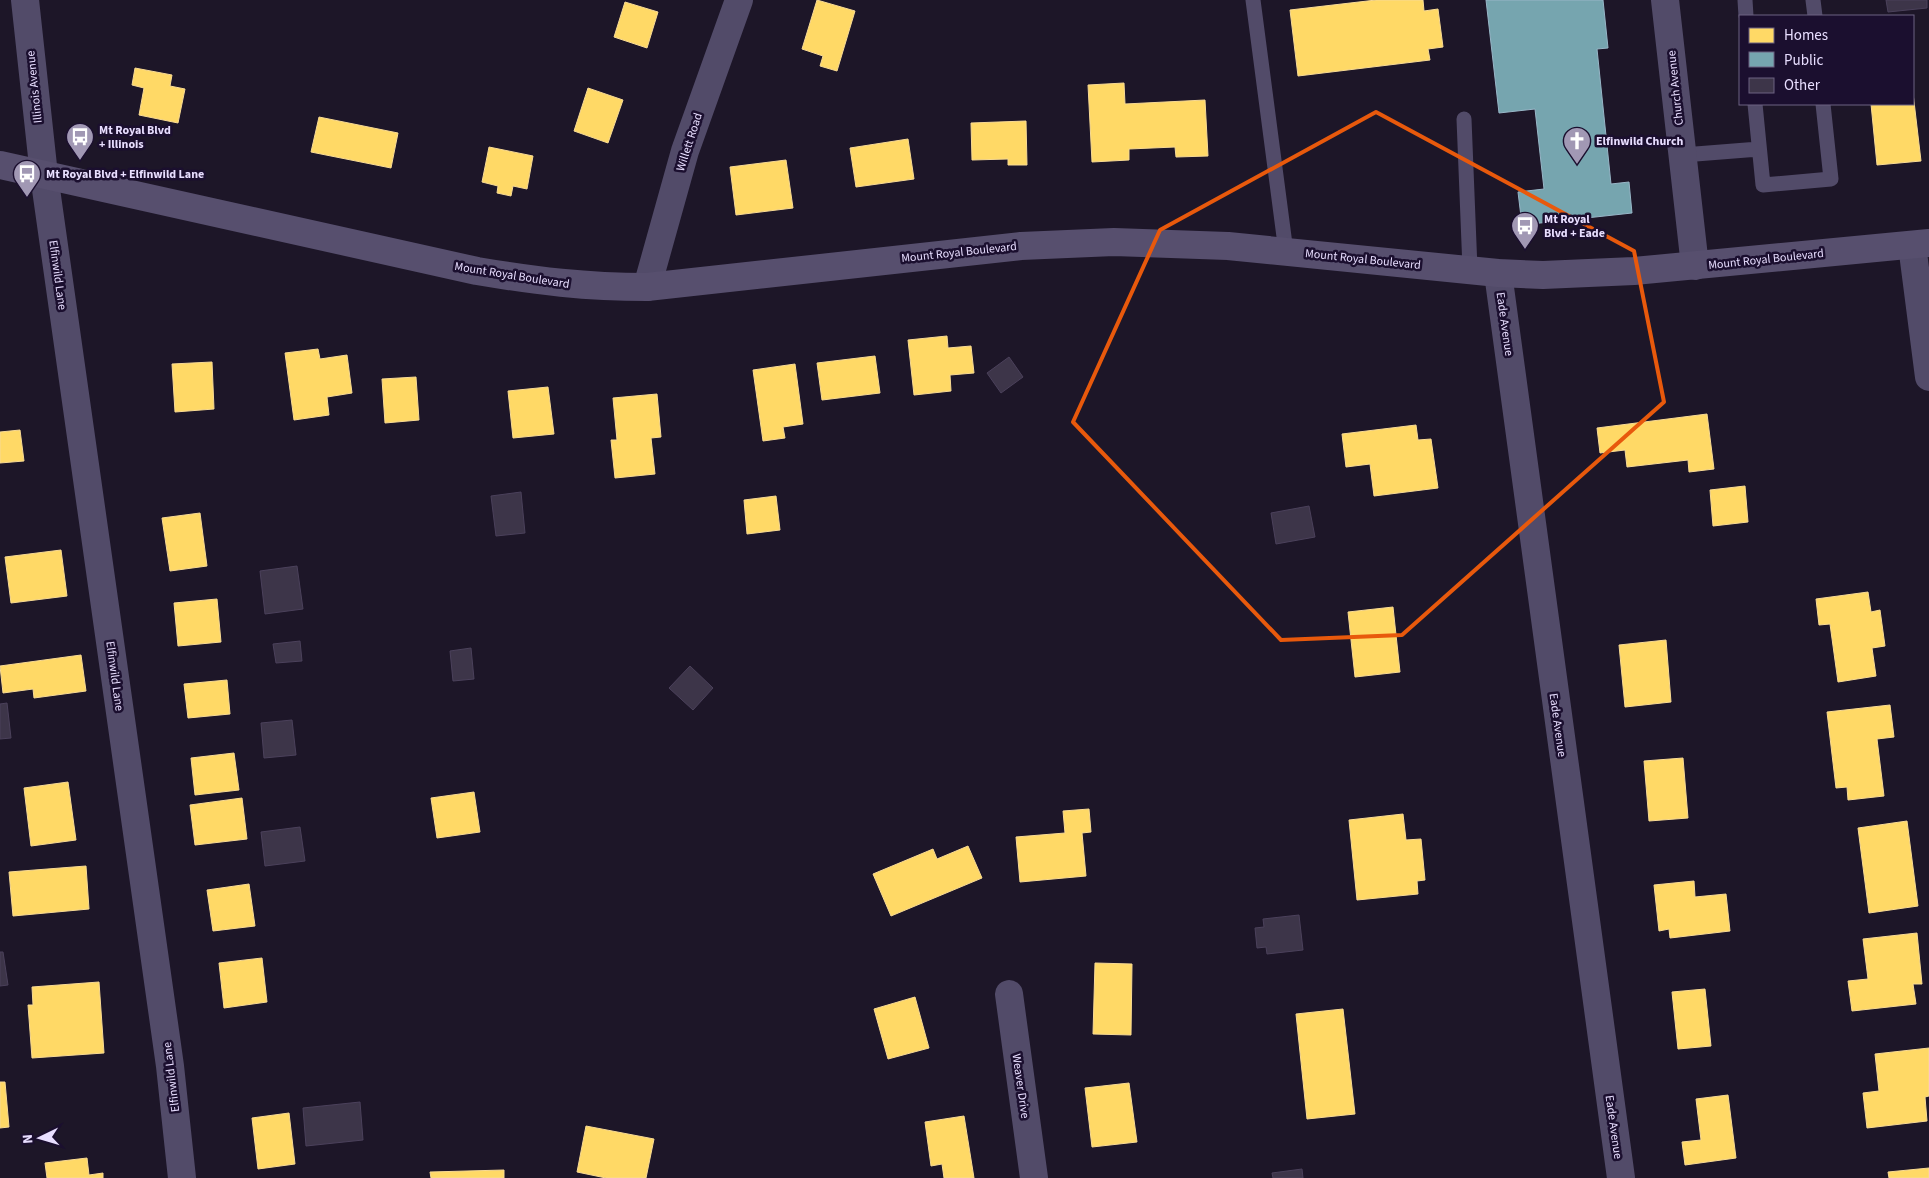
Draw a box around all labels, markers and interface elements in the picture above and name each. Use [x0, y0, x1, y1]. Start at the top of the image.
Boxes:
legend [1739, 15, 1914, 105]
text: Homes [1784, 25, 1828, 46]
street label: Illinois Avenue [22, 50, 47, 124]
street label: Church Avenue [1663, 50, 1688, 126]
text: Public [1784, 50, 1823, 71]
text: Other [1784, 75, 1821, 96]
street label: Willett Road [672, 111, 707, 173]
bus stop icon: Mt Royal Blvd + Illinois [65, 122, 95, 161]
place label: Mt Royal Blvd + Illinois [99, 122, 171, 153]
church icon: Elfinwild Church [1562, 126, 1592, 165]
place label: Elfinwild Church [1596, 133, 1684, 150]
bus stop icon: Mt Royal Blvd + Elfinwild Lane [12, 159, 42, 198]
place label: Mt Royal Blvd + Elfinwild Lane [46, 166, 204, 183]
bus stop icon: Mt Royal Blvd + Eade [1510, 211, 1540, 250]
place label: Mt Royal Blvd + Eade [1544, 211, 1605, 242]
street label: Mount Royal Boulevard [900, 238, 1018, 267]
street label: Elfinwild Lane [44, 239, 71, 311]
street label: Mount Royal Boulevard [1304, 245, 1422, 274]
street label: Mount Royal Boulevard [1707, 245, 1825, 274]
street label: Mount Royal Boulevard [453, 258, 571, 293]
street label: Eade Avenue [1492, 291, 1517, 357]
street label: Elfinwild Lane [101, 640, 128, 712]
street label: Eade Avenue [1545, 692, 1570, 758]
street label: Elfinwild Lane [159, 1041, 184, 1113]
street label: Weaver Drive [1008, 1053, 1033, 1120]
street label: Eade Avenue [1601, 1094, 1626, 1160]
north arrow [15, 1113, 65, 1163]
text: N [18, 1134, 38, 1145]

